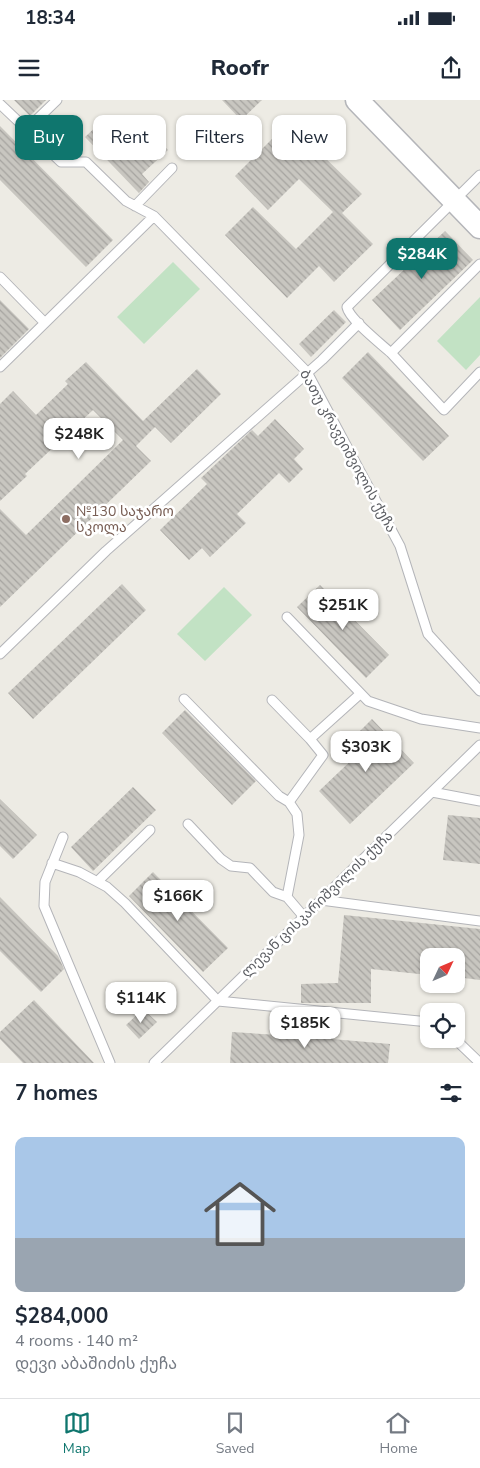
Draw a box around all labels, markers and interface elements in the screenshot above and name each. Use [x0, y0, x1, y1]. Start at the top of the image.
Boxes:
text: 18:34 [25, 5, 75, 31]
text: Roofr [211, 53, 269, 83]
icon: menu [15, 54, 43, 82]
icon: share [437, 54, 465, 82]
chip: Buy [15, 115, 83, 160]
chip: Rent [93, 115, 166, 160]
chip: Filters [176, 115, 262, 160]
chip: New [272, 115, 346, 160]
pin: $284K [387, 238, 457, 280]
text: $284K [397, 243, 447, 265]
street label: ბათუ კრავეიშვილის ქუჩა [295, 366, 401, 536]
pin: $248K [44, 418, 114, 460]
text: $248K [54, 423, 104, 445]
place label: №130 საჯარო სკოლა [76, 502, 174, 537]
marker: №130 საჯარო სკოლა [60, 513, 72, 525]
pin: $251K [308, 588, 378, 631]
text: $251K [318, 594, 368, 616]
pin: $303K [331, 730, 401, 773]
text: $303K [341, 736, 391, 758]
street label: ლევან ცისკარიშვილის ქუჩა [237, 826, 397, 982]
pin: $166K [143, 880, 213, 922]
text: $166K [153, 885, 203, 907]
north arrow [420, 948, 465, 992]
map controls [420, 948, 465, 1048]
pin: $114K [106, 982, 176, 1024]
text: $114K [116, 987, 166, 1009]
button: locate [420, 1003, 465, 1048]
pin: $185K [270, 1006, 340, 1049]
text: $185K [280, 1012, 330, 1034]
text: 7 homes [15, 1079, 98, 1107]
icon: filters [437, 1079, 465, 1107]
icon: home [195, 1169, 285, 1259]
text: $284,000 [15, 1302, 108, 1330]
text: 4 rooms · 140 m² [15, 1330, 138, 1352]
text: დევი აბაშიძის ქუჩა [15, 1353, 177, 1375]
tab: Map [63, 1409, 91, 1458]
tab: Saved [216, 1409, 254, 1458]
tab: Home [380, 1409, 417, 1458]

